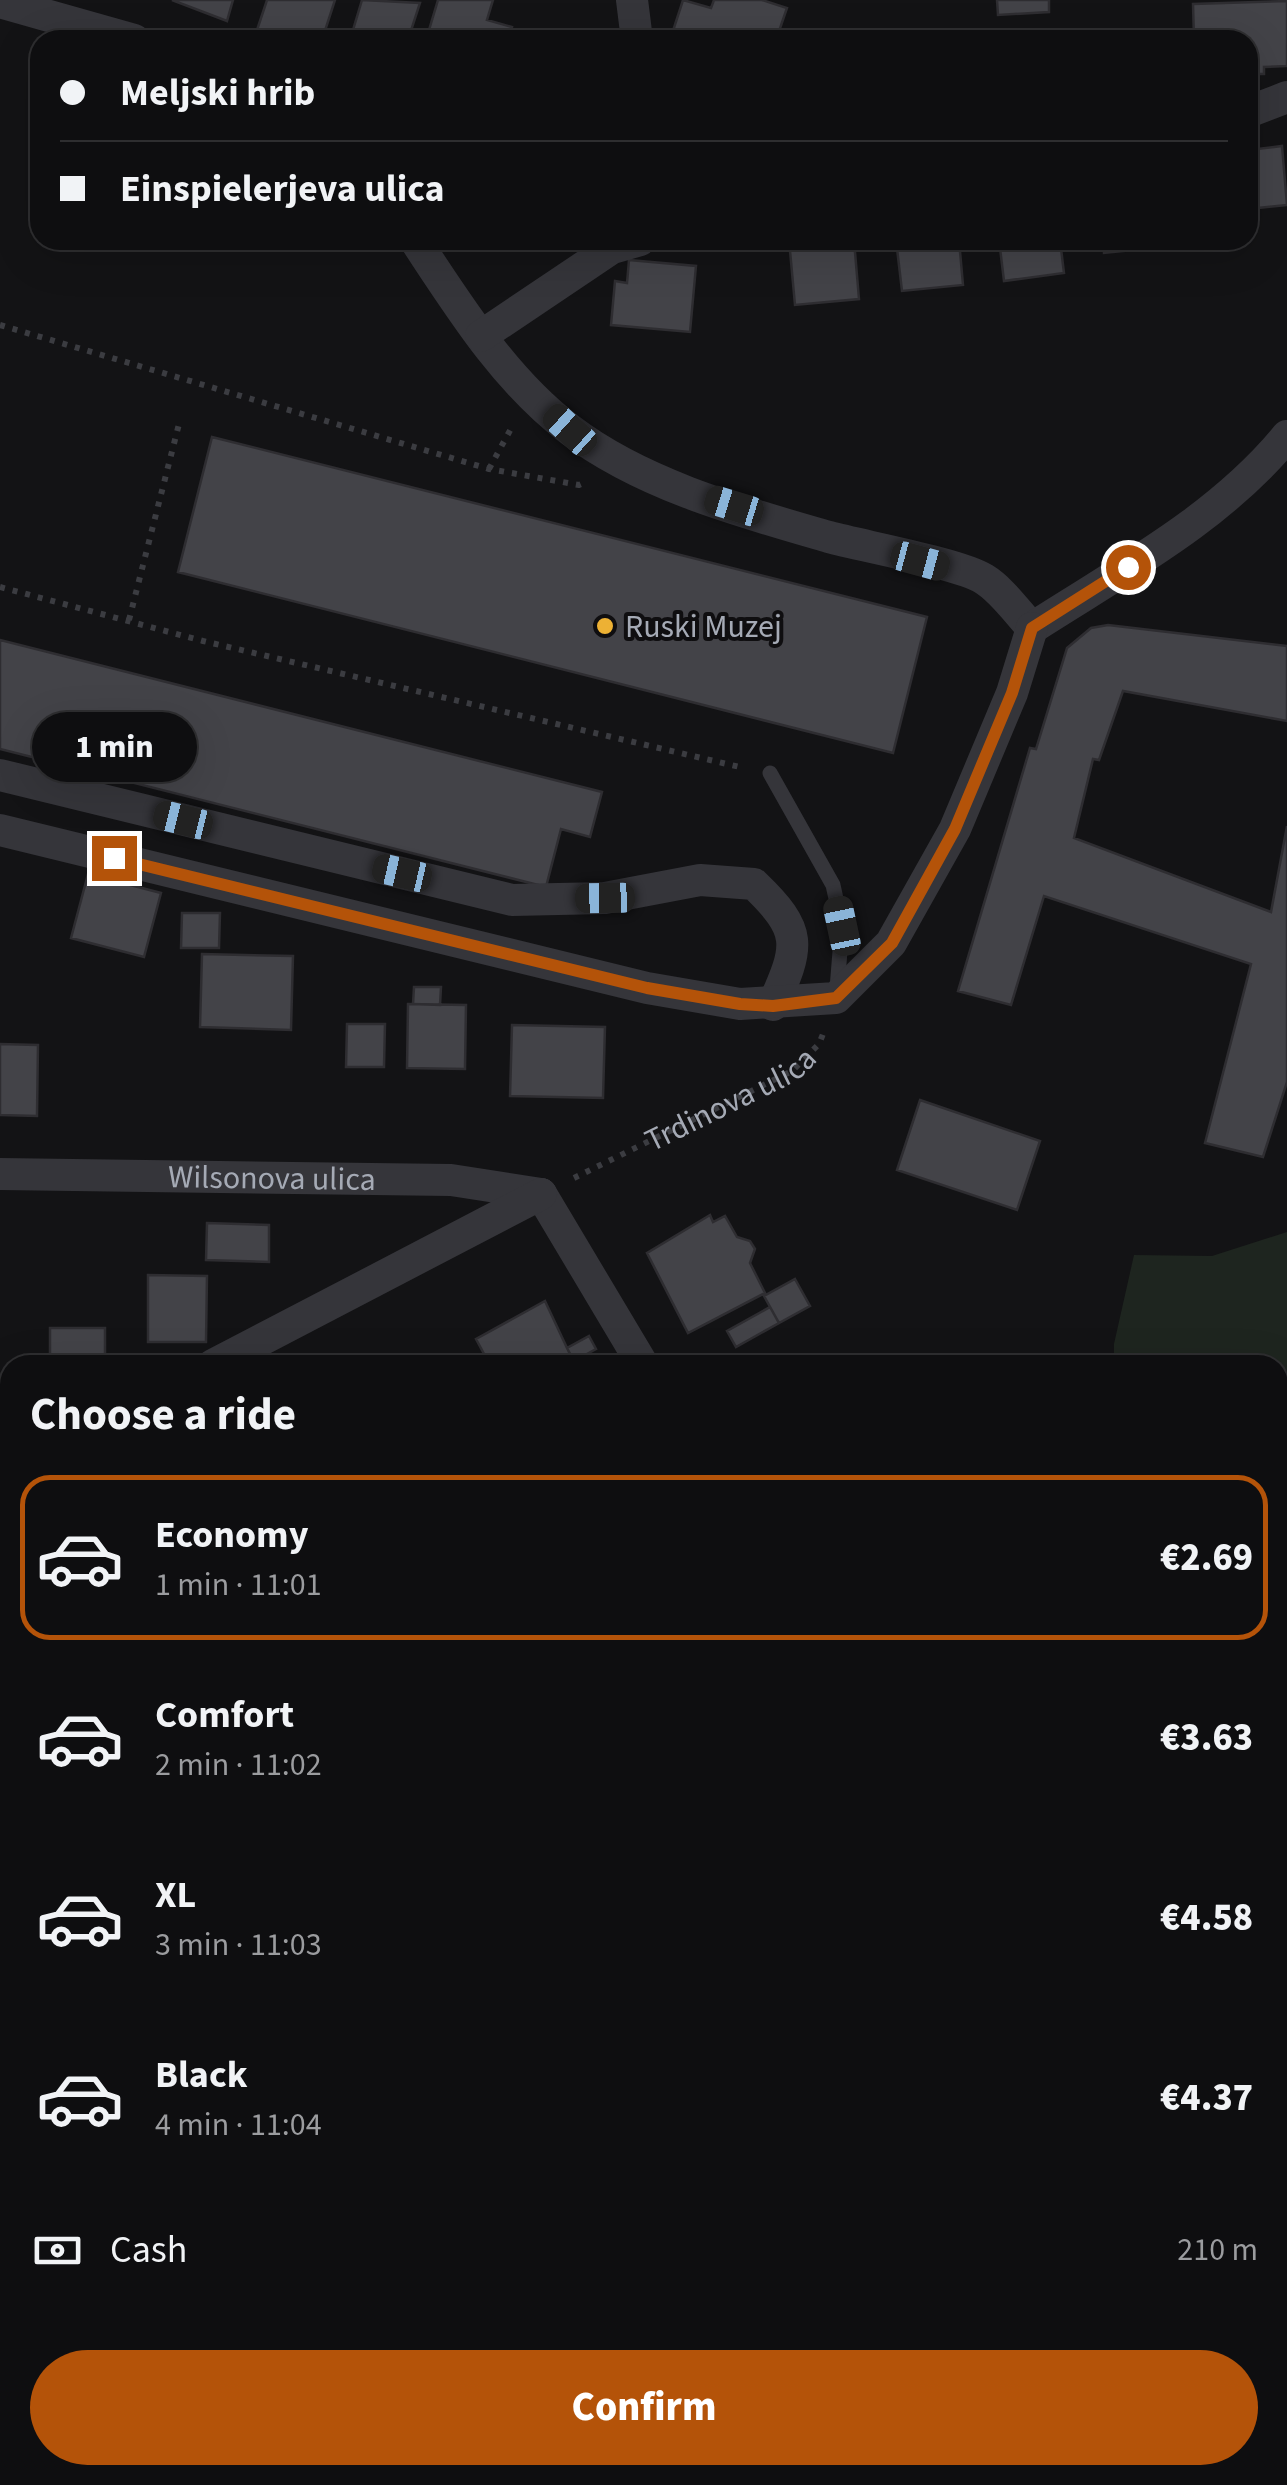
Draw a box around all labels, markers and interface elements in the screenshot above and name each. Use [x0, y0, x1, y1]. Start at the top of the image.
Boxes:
text: Meljski hrib [120, 66, 315, 120]
text: Einspielerjeva ulica [120, 162, 445, 216]
car [538, 399, 602, 461]
car [701, 483, 767, 529]
car [887, 539, 953, 583]
route start [1106, 545, 1151, 590]
place label: Ruski Muzej [625, 604, 782, 650]
marker: Ruski Muzej [594, 615, 616, 637]
callout: 1 min [32, 713, 196, 783]
text: 1 min [75, 724, 154, 770]
car [150, 798, 216, 842]
route end [92, 836, 137, 881]
car [369, 852, 435, 894]
car [575, 882, 635, 914]
car [821, 894, 863, 958]
street label: Trdinova ulica [637, 1037, 827, 1164]
street label: Wilsonova ulica [168, 1154, 376, 1203]
text: Choose a ride [30, 1383, 296, 1447]
text: Economy [155, 1508, 308, 1562]
icon: car [35, 1513, 125, 1603]
text: €2.69 [1160, 1531, 1253, 1585]
text: 1 min · 11:01 [155, 1562, 322, 1608]
text: Comfort [155, 1688, 294, 1742]
icon: car [35, 1693, 125, 1783]
text: €3.63 [1160, 1711, 1253, 1765]
text: 2 min · 11:02 [155, 1742, 322, 1788]
text: XL [155, 1868, 196, 1922]
icon: car [35, 1873, 125, 1963]
text: €4.58 [1160, 1891, 1253, 1945]
text: 3 min · 11:03 [155, 1922, 322, 1968]
text: Black [155, 2048, 248, 2102]
icon: car [35, 2053, 125, 2143]
text: €4.37 [1160, 2071, 1253, 2125]
text: 4 min · 11:04 [155, 2102, 322, 2148]
icon: cash [30, 2223, 85, 2278]
text: Cash [110, 2223, 187, 2277]
text: 210 m [1177, 2227, 1258, 2273]
button: Confirm [30, 2350, 1258, 2465]

